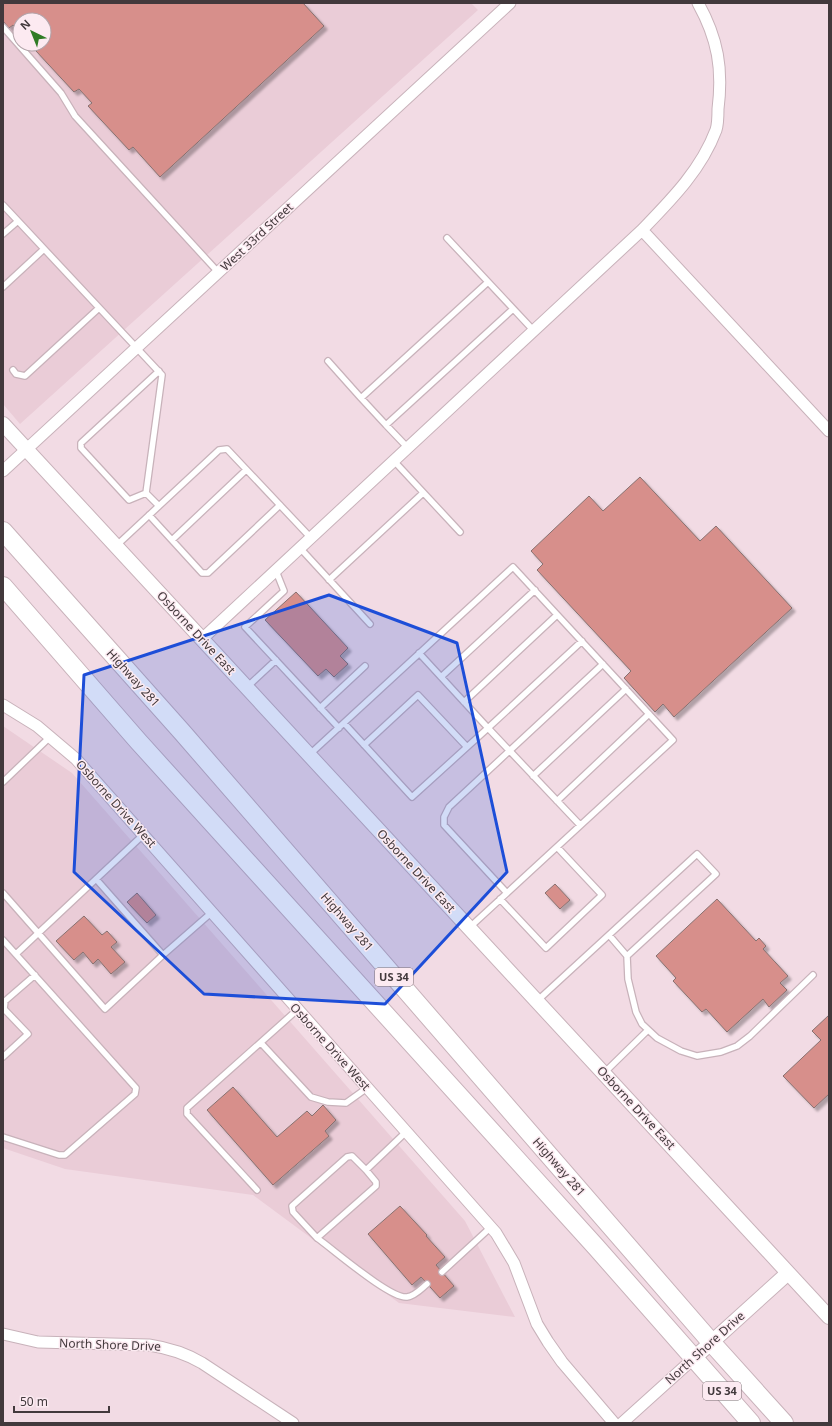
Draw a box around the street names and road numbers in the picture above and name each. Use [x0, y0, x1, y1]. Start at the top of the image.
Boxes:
street label: West 33rd Street [217, 198, 297, 275]
street label: Osborne Drive East [153, 587, 240, 679]
street label: Highway 281 [103, 645, 164, 710]
street label: Osborne Drive West [72, 756, 161, 852]
street label: Osborne Drive East [373, 825, 460, 917]
street label: Highway 281 [317, 889, 378, 955]
road number: US 34 [375, 968, 413, 986]
street label: Osborne Drive West [286, 999, 375, 1095]
street label: Osborne Drive East [593, 1062, 680, 1154]
street label: Highway 281 [529, 1134, 590, 1200]
street label: North Shore Drive [661, 1307, 748, 1388]
street label: North Shore Drive [59, 1334, 161, 1355]
road number: US 34 [703, 1382, 741, 1400]

